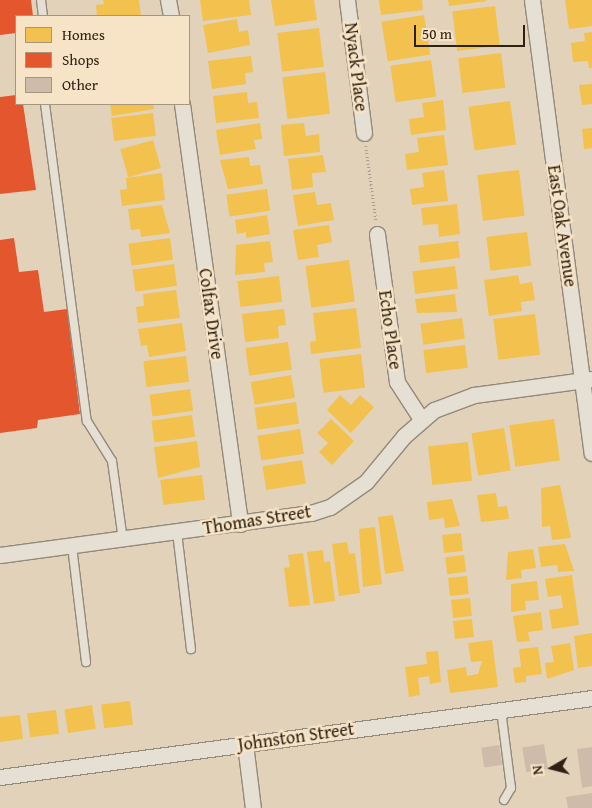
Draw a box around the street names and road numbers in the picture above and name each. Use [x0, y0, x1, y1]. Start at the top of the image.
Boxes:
street label: Nyack Place [340, 21, 372, 113]
street label: East Oak Avenue [543, 164, 581, 288]
street label: Colfax Drive [194, 267, 228, 361]
street label: Echo Place [374, 289, 406, 371]
street label: Thomas Street [201, 501, 313, 539]
street label: Johnston Street [236, 718, 356, 756]

